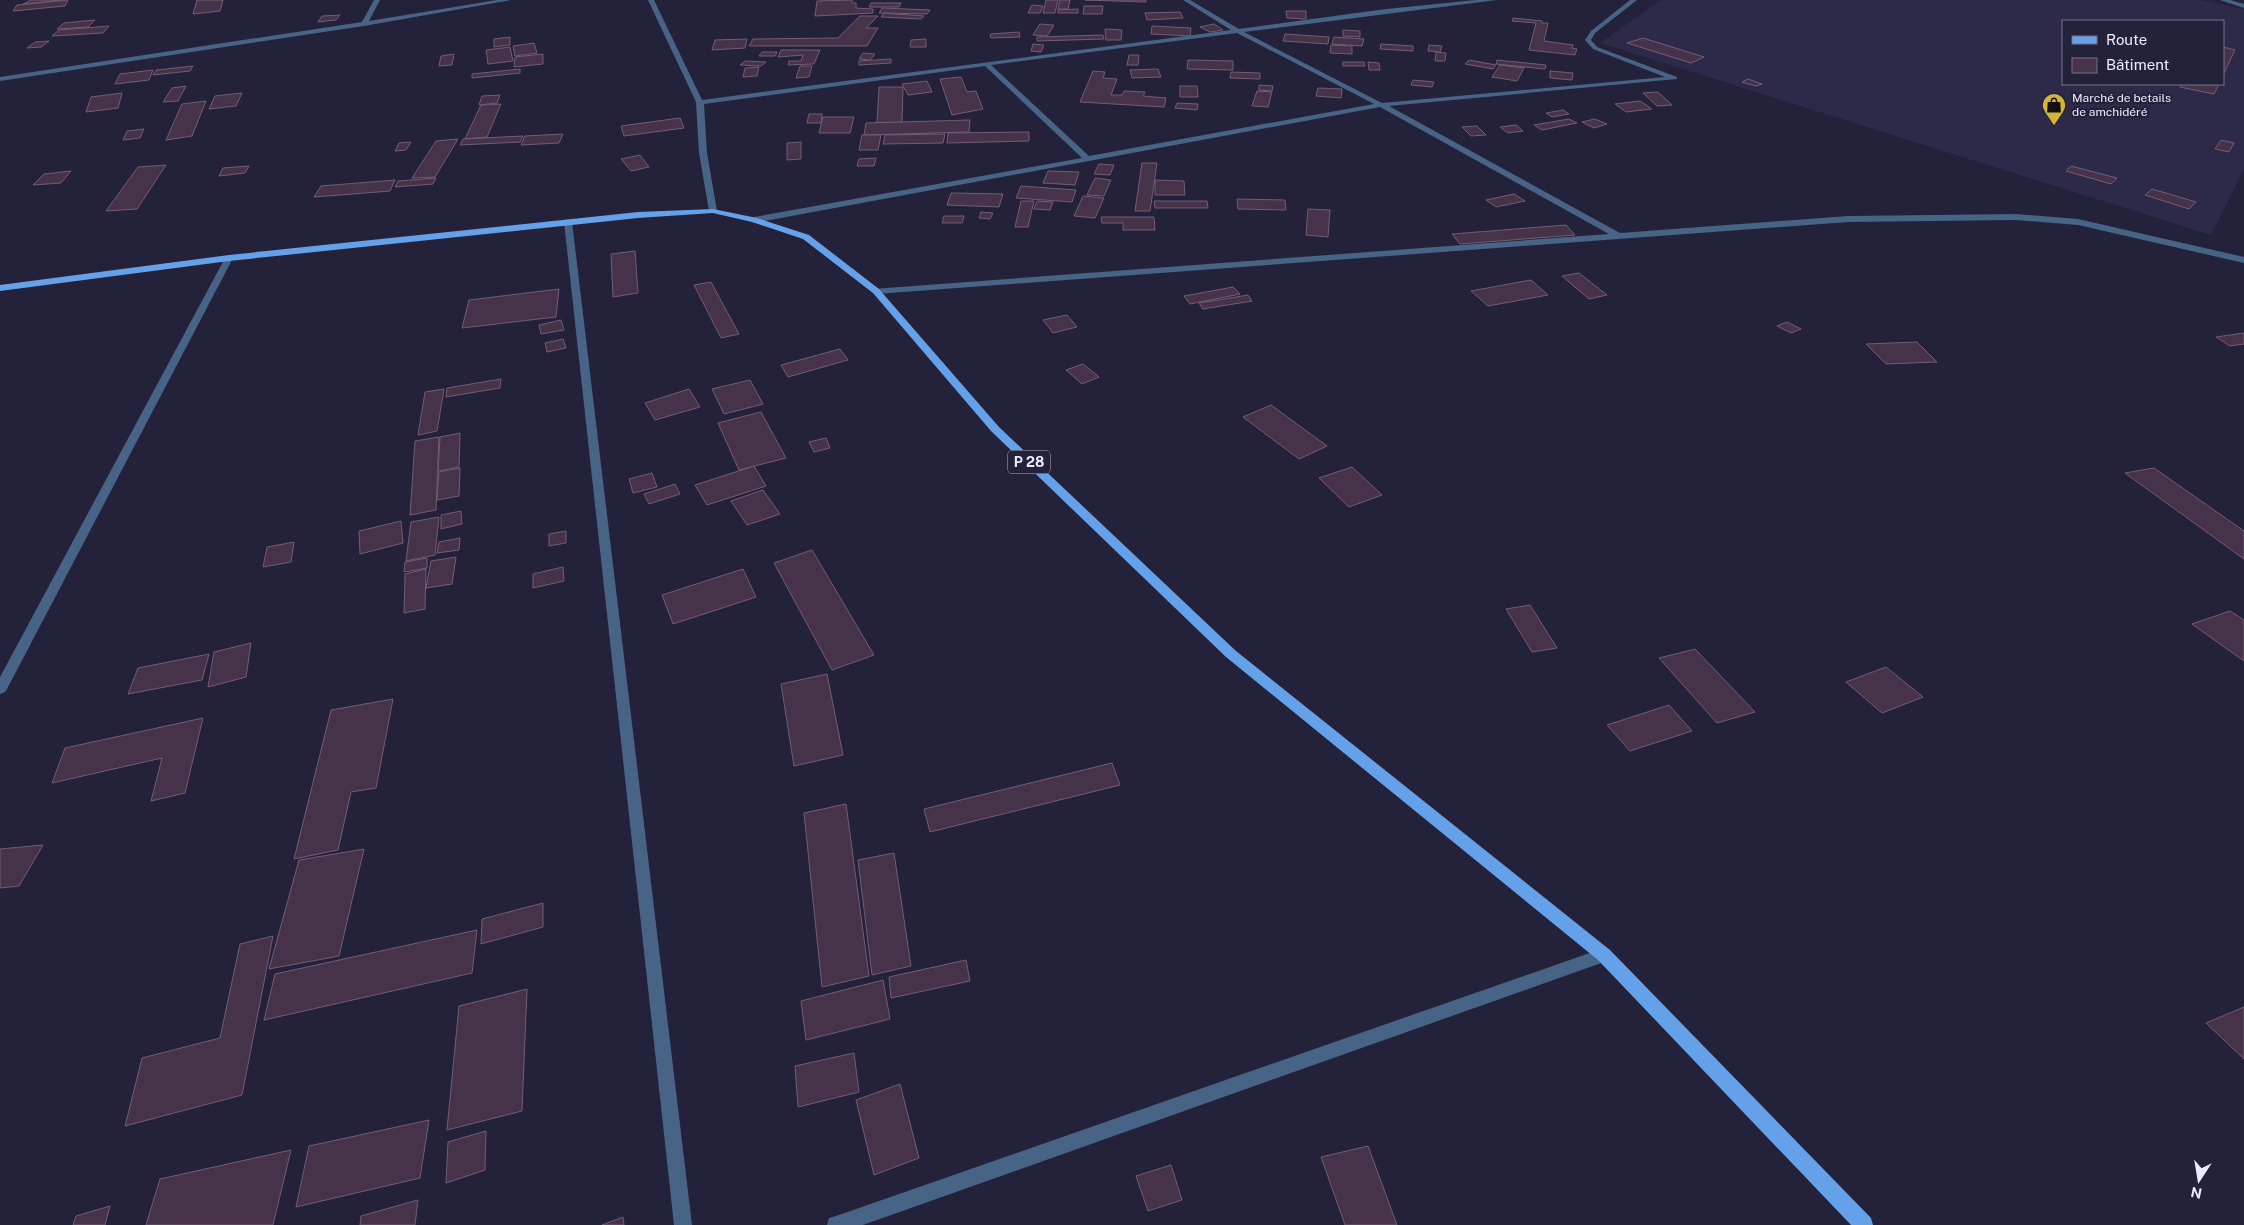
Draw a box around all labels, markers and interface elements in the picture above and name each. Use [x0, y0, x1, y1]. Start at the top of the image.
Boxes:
legend [2062, 20, 2224, 85]
text: Route [2106, 31, 2147, 48]
text: Bâtiment [2106, 56, 2169, 73]
place label: Marché de betails de amchidéré [2072, 91, 2171, 119]
shop icon: Marché de betails de amchidéré [2041, 92, 2067, 126]
road number: P 28 [1008, 451, 1050, 474]
north arrow [2174, 1155, 2224, 1205]
text: N [2189, 1184, 2203, 1202]

